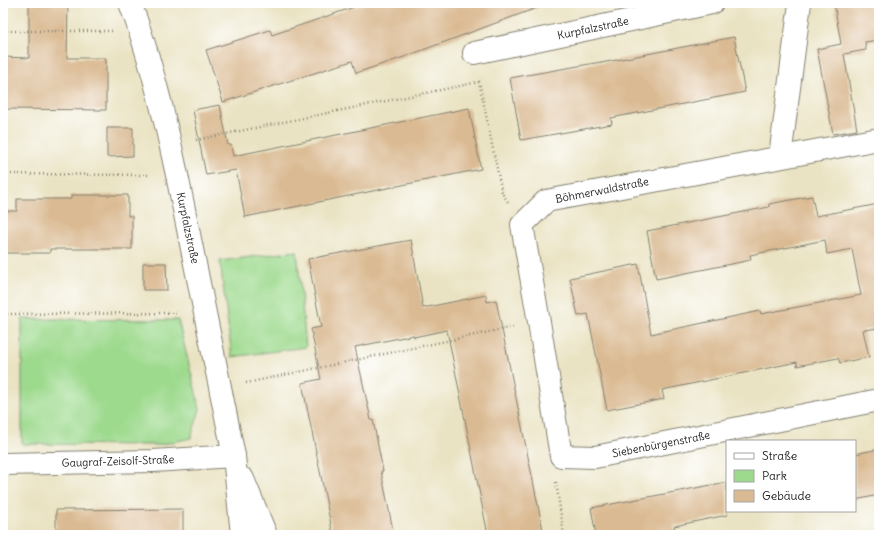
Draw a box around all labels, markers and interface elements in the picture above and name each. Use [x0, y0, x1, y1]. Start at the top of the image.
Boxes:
street label: Kurpfalzstraße [556, 14, 630, 42]
street label: Böhmerwaldstraße [554, 174, 650, 206]
street label: Kurpfalzstraße [174, 191, 202, 265]
street label: Siebenbürgenstraße [611, 428, 711, 460]
legend [726, 440, 856, 512]
text: Straße [762, 448, 797, 463]
street label: Gaugraf-Zeisolf-Straße [61, 452, 175, 470]
text: Park [762, 468, 787, 483]
text: Gebäude [762, 488, 811, 503]

